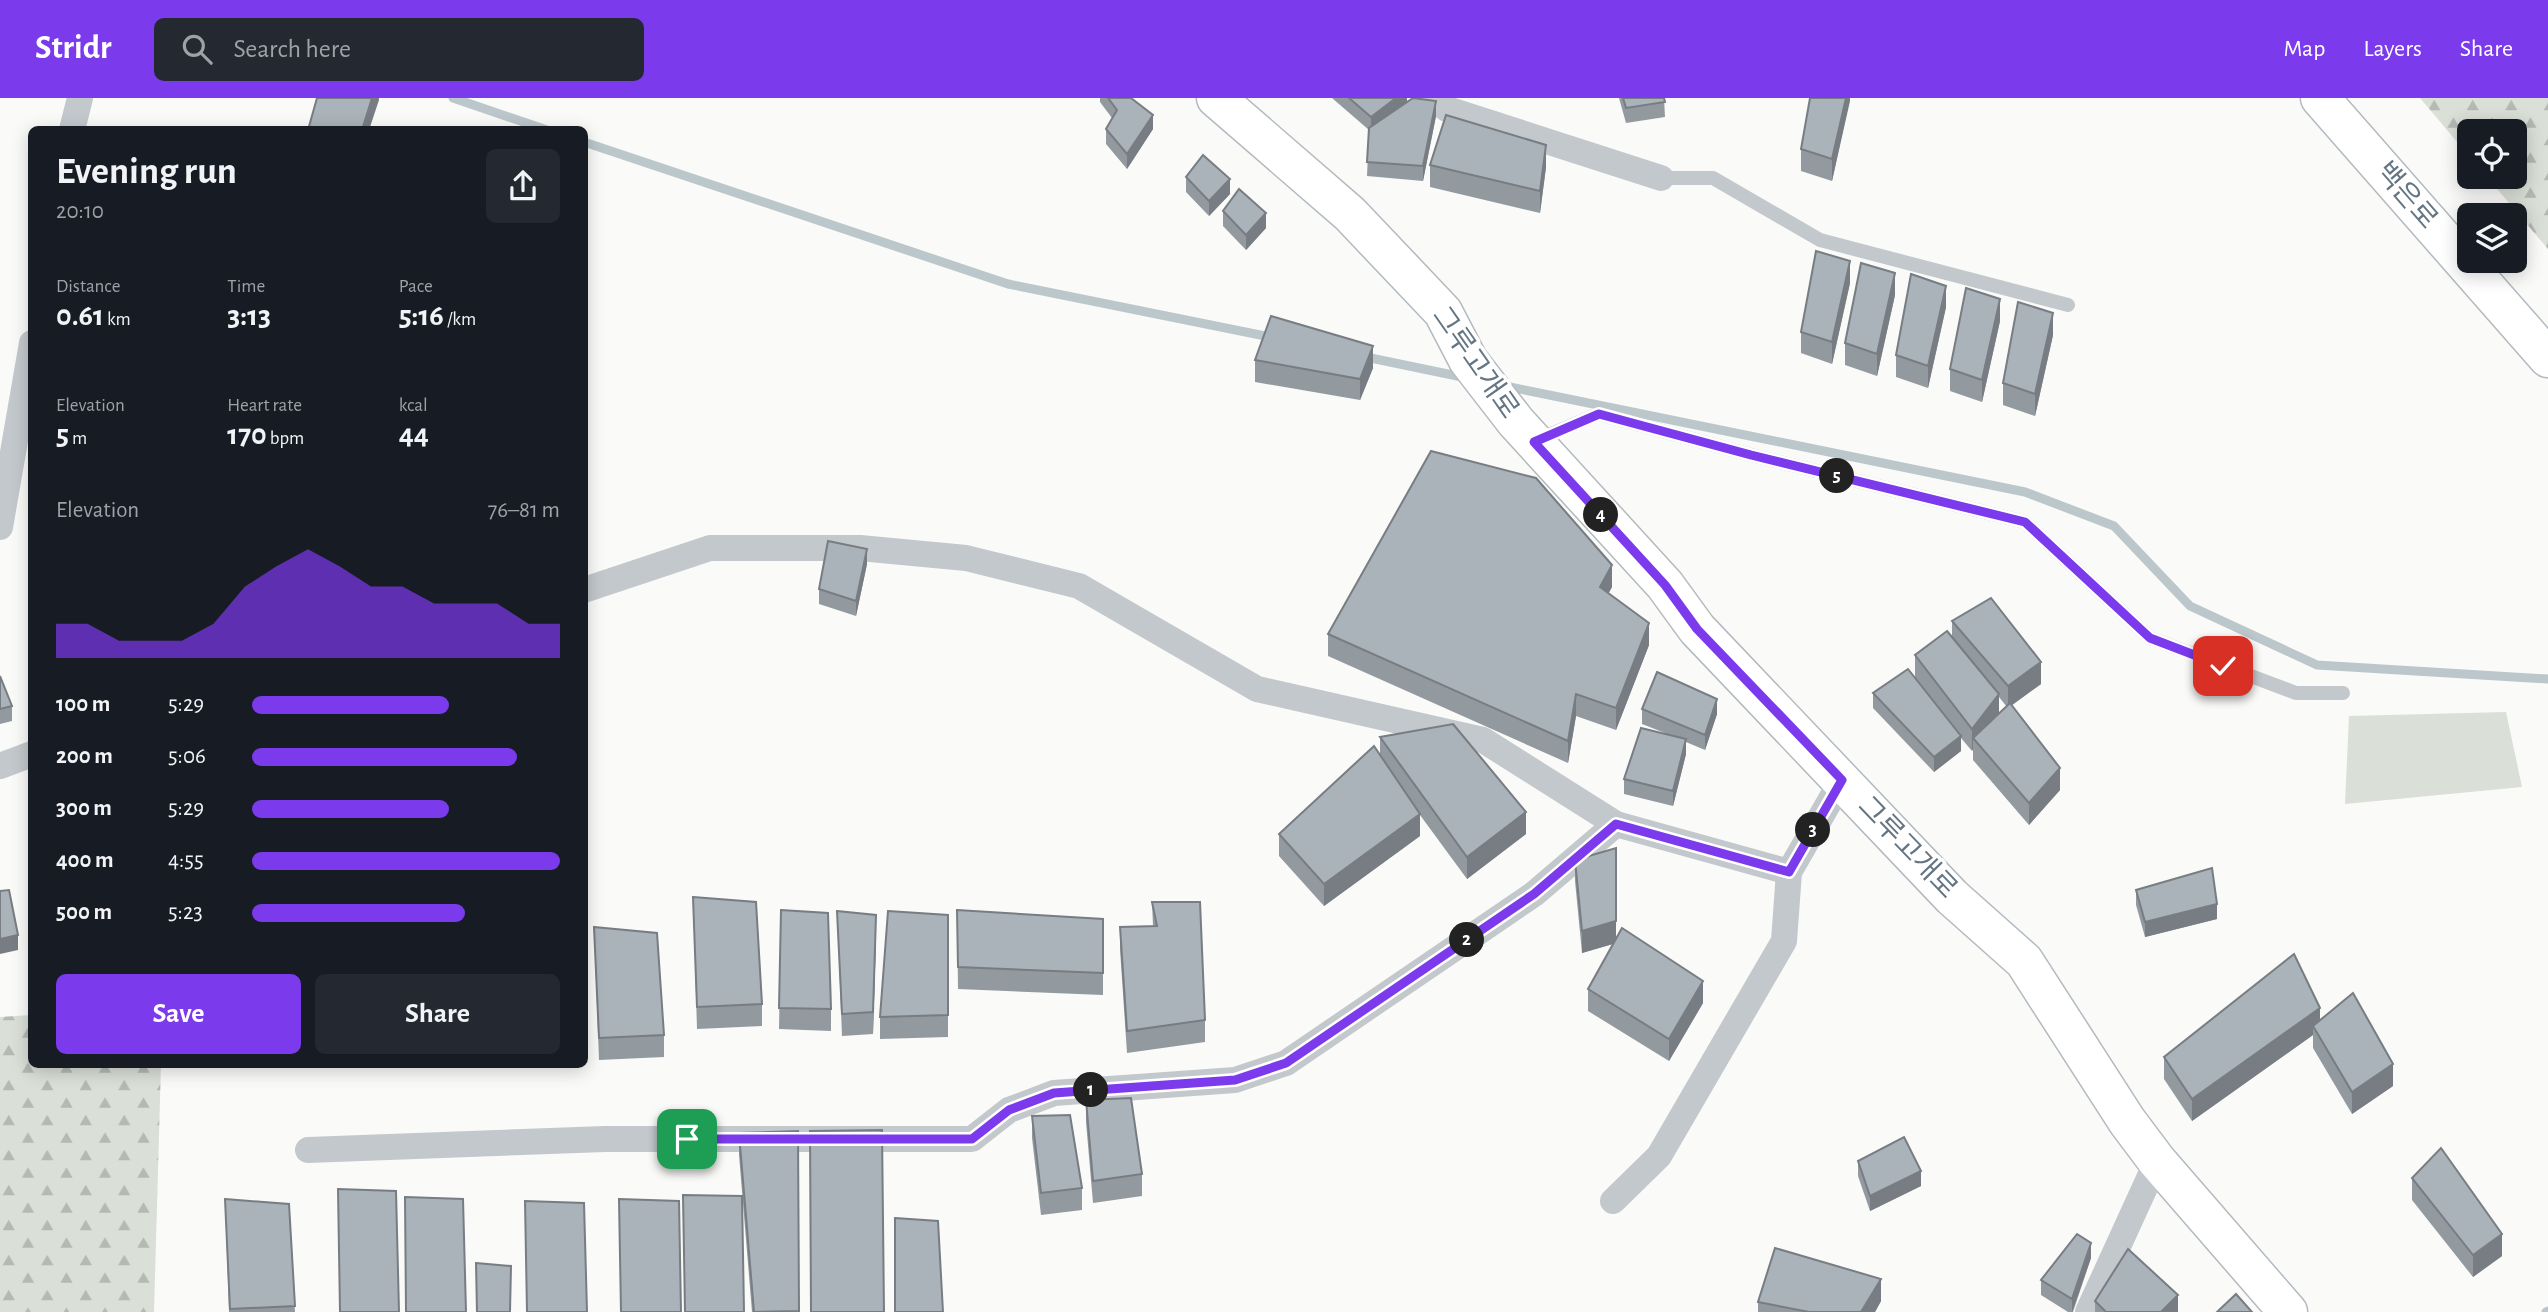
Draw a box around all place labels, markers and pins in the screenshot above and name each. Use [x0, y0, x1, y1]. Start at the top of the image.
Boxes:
pin: 5 [1820, 458, 1854, 494]
pin: 4 [1584, 498, 1618, 532]
pin [2193, 636, 2253, 696]
pin: 3 [1796, 812, 1830, 848]
pin: 2 [1450, 922, 1484, 958]
pin: 1 [1074, 1072, 1108, 1108]
pin [657, 1109, 717, 1169]

